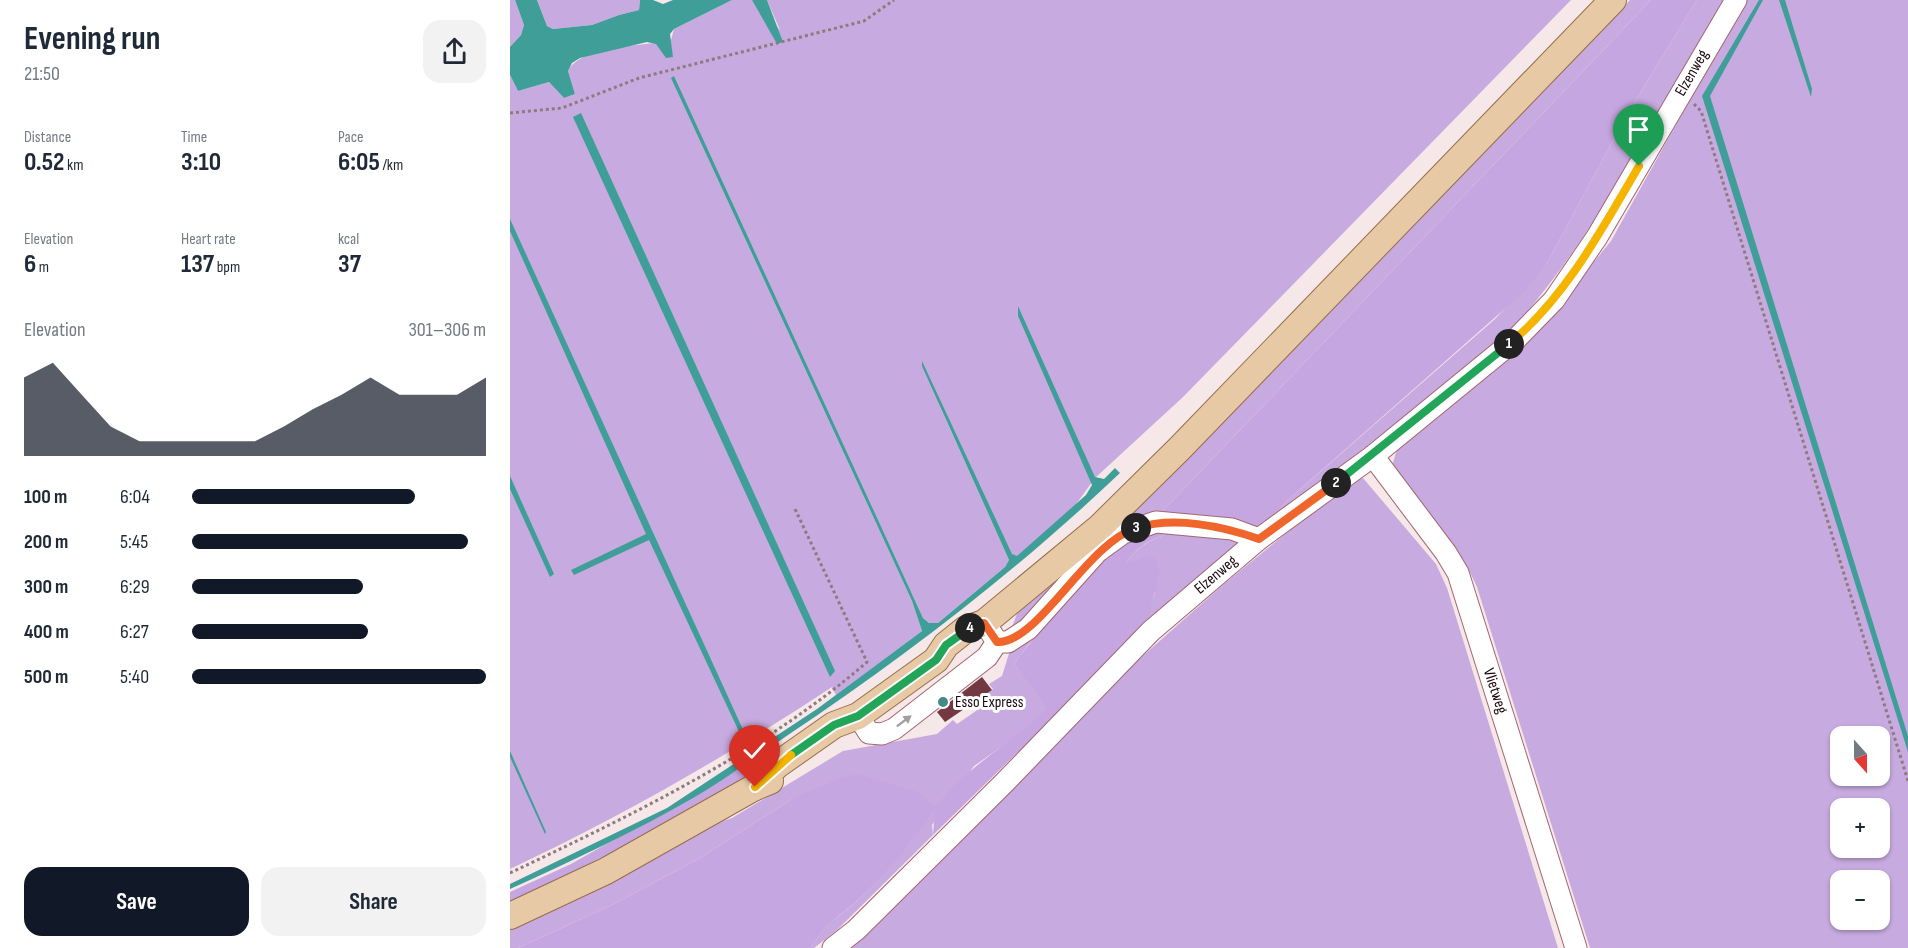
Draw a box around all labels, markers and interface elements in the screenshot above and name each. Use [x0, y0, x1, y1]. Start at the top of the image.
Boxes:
text: Evening run [24, 19, 160, 59]
button: share [423, 20, 486, 83]
street label: Elzenweg [1671, 47, 1713, 99]
text: 21:50 [24, 62, 60, 86]
pin [1613, 104, 1664, 166]
icon: arrive [1622, 113, 1655, 146]
text: Distance [24, 128, 71, 147]
text: Time [181, 128, 207, 147]
text: Pace [338, 128, 363, 147]
text: 0.52 [24, 147, 65, 178]
text: 3:10 [181, 147, 221, 178]
text: 6:05 [338, 147, 380, 178]
text: km [65, 156, 83, 175]
text: /km [380, 156, 403, 175]
text: Elevation [24, 230, 73, 249]
text: Heart rate [181, 230, 236, 249]
text: kcal [338, 230, 359, 249]
text: 6 [24, 249, 36, 280]
text: 137 [181, 249, 214, 280]
text: 37 [338, 249, 361, 280]
text: m [36, 258, 49, 277]
text: bpm [214, 258, 240, 277]
text: Elevation [24, 318, 86, 342]
text: 301–306 m [408, 318, 486, 342]
pin: 1 [1494, 329, 1524, 359]
text: 1 [1506, 334, 1512, 353]
pin: 2 [1321, 468, 1351, 498]
text: 2 [1332, 473, 1340, 492]
text: 100 m [24, 485, 67, 509]
text: 6:04 [120, 485, 150, 509]
pin: 3 [1121, 513, 1151, 543]
text: 3 [1132, 518, 1140, 537]
text: 200 m [24, 530, 68, 554]
text: 5:45 [120, 530, 148, 554]
street label: Elzenweg [1191, 552, 1241, 598]
text: 300 m [24, 575, 68, 599]
text: 6:29 [120, 575, 150, 599]
pin: 4 [955, 613, 985, 643]
text: 4 [966, 618, 974, 637]
text: 400 m [24, 620, 69, 644]
text: 6:27 [120, 620, 149, 644]
text: 500 m [24, 665, 68, 689]
text: 5:40 [120, 665, 149, 689]
street label: Vlietweg [1479, 666, 1511, 716]
place label: Esso Express [955, 693, 1024, 712]
marker: Esso Express [936, 695, 950, 709]
one-way arrow [897, 716, 912, 728]
pin [729, 725, 780, 787]
north arrow [1830, 726, 1890, 786]
map controls [1830, 726, 1890, 930]
icon: check [738, 734, 771, 767]
button: + [1830, 798, 1890, 858]
button: Save [24, 867, 249, 936]
button: Share [261, 867, 486, 936]
button: − [1830, 870, 1890, 930]

